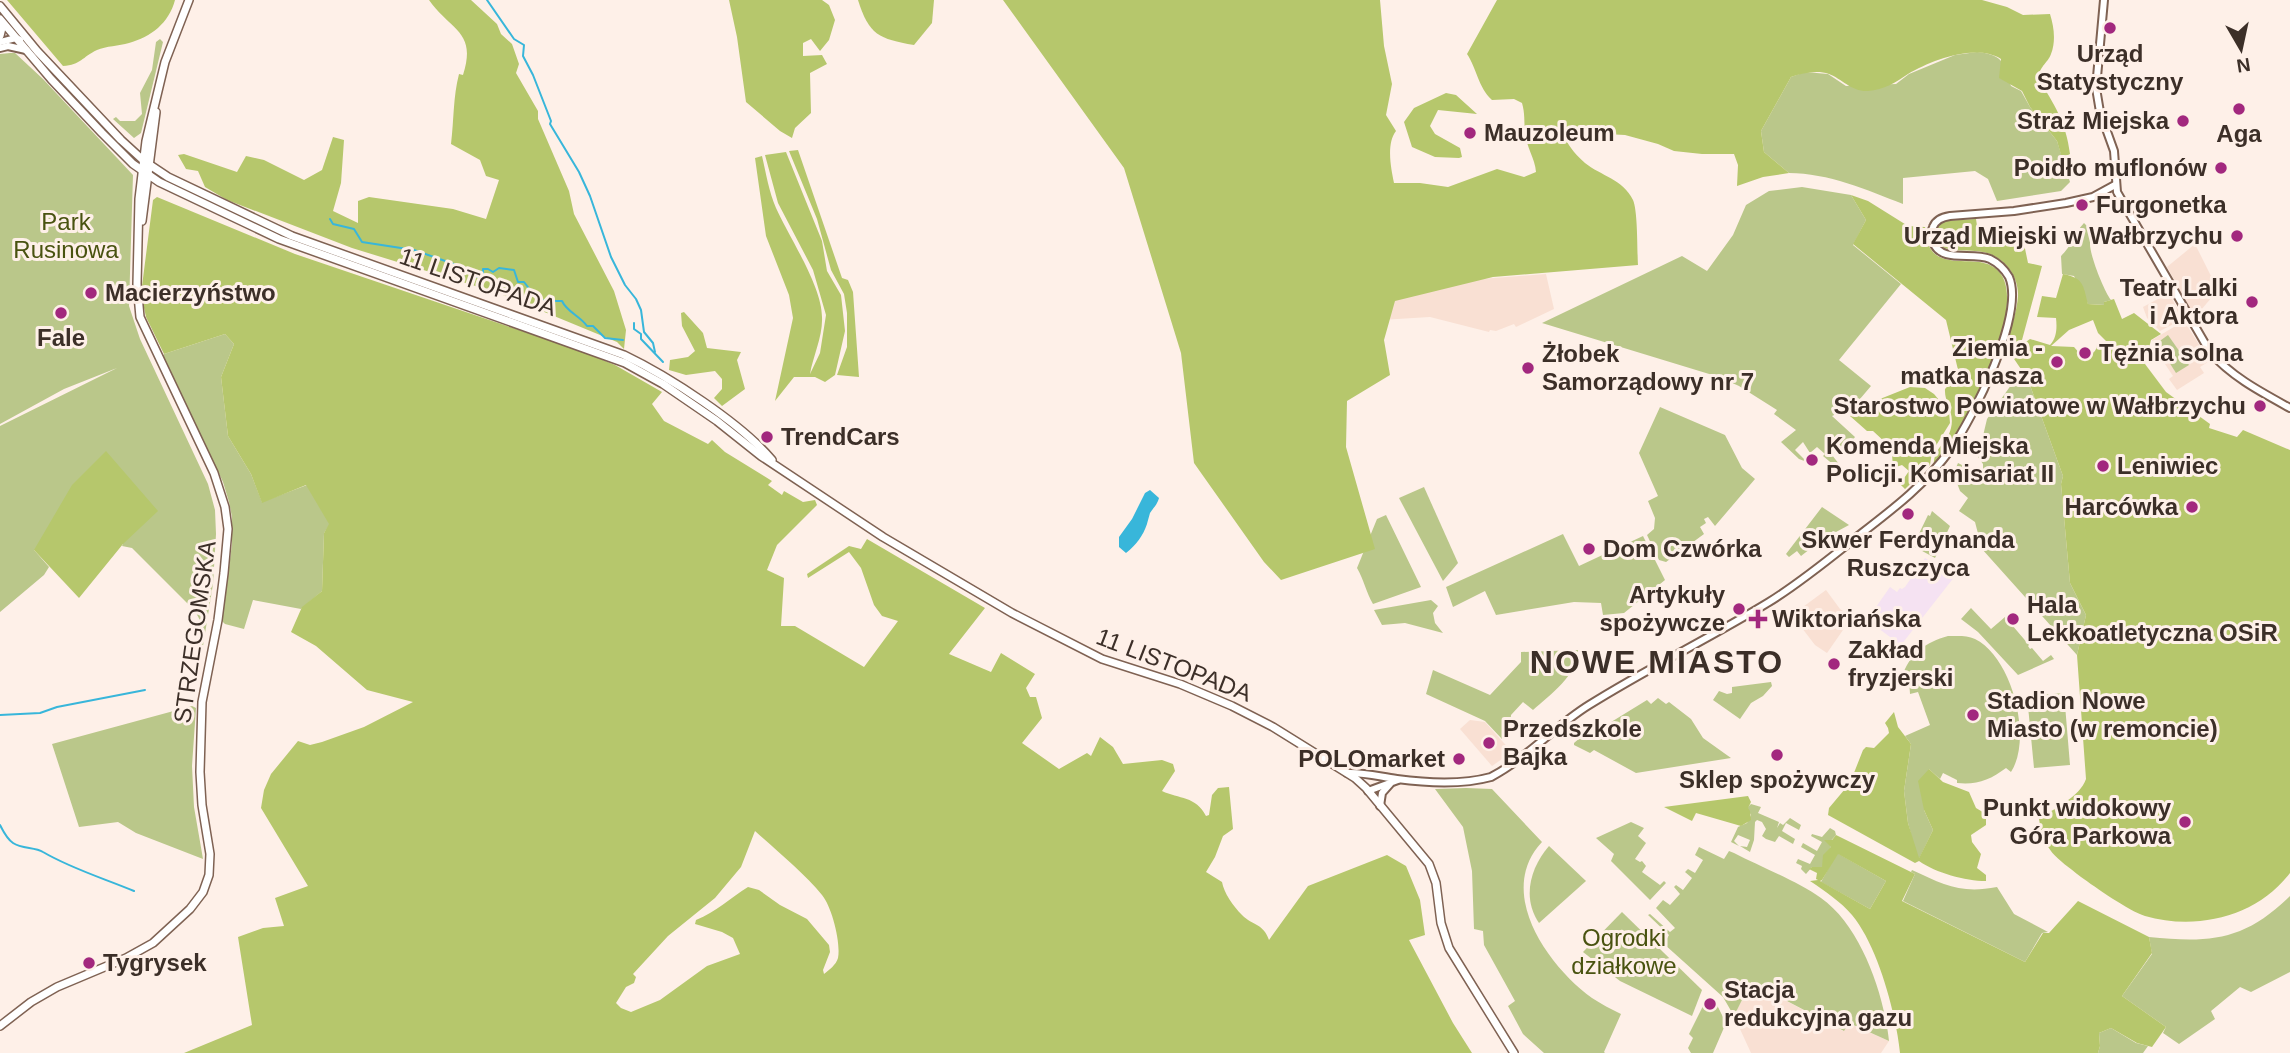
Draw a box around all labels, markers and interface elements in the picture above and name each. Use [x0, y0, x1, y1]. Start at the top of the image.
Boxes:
north arrow [2206, 14, 2276, 84]
marker: Urząd Statystyczny [2102, 20, 2118, 36]
place label: Urząd Statystyczny [2037, 40, 2184, 95]
text: N [2235, 54, 2252, 77]
marker: Aga [2231, 101, 2247, 117]
place label: Straż Miejska [2017, 107, 2170, 134]
marker: Straż Miejska [2175, 113, 2191, 129]
place label: Mauzoleum [1484, 119, 1615, 146]
place label: Aga [2216, 120, 2262, 147]
marker: Mauzoleum [1462, 125, 1478, 141]
place label: Poidło muflonów [2014, 154, 2207, 181]
marker: Poidło muflonów [2213, 160, 2229, 176]
place label: Furgonetka [2096, 191, 2227, 218]
marker: Furgonetka [2074, 197, 2090, 213]
park label: Park Rusinowa [13, 208, 119, 263]
place label: Urząd Miejski w Wałbrzychu [1904, 222, 2223, 249]
marker: Urząd Miejski w Wałbrzychu [2229, 228, 2245, 244]
street label: 11 LISTOPADA [396, 242, 560, 321]
place label: Teatr Lalki i Aktora [2120, 274, 2239, 329]
place label: Macierzyństwo [105, 279, 276, 306]
marker: Macierzyństwo [83, 285, 99, 301]
marker: Teatr Lalki i Aktora [2244, 294, 2260, 310]
marker: Fale [53, 305, 69, 321]
place label: Fale [37, 324, 85, 351]
place label: Ziemia - matka nasza [1900, 334, 2044, 389]
place label: Tężnia solna [2099, 339, 2244, 366]
place label: Żłobek Samorządowy nr 7 [1542, 340, 1754, 395]
marker: Tężnia solna [2077, 345, 2093, 361]
marker: Ziemia - matka nasza [2049, 354, 2065, 370]
marker: Żłobek Samorządowy nr 7 [1520, 360, 1536, 376]
place label: Starostwo Powiatowe w Wałbrzychu [1834, 392, 2246, 419]
marker: Starostwo Powiatowe w Wałbrzychu [2252, 398, 2268, 414]
place label: TrendCars [781, 423, 900, 450]
marker: TrendCars [759, 429, 775, 445]
place label: Komenda Miejska Policji. Komisariat II [1826, 432, 2054, 487]
marker: Komenda Miejska Policji. Komisariat II [1804, 452, 1820, 468]
place label: Leniwiec [2117, 452, 2218, 479]
marker: Leniwiec [2095, 458, 2111, 474]
place label: Harcówka [2065, 493, 2179, 520]
marker: Harcówka [2184, 499, 2200, 515]
marker: Skwer Ferdynanda Ruszczyca [1900, 506, 1916, 522]
place label: Skwer Ferdynanda Ruszczyca [1801, 526, 2015, 581]
place label: Dom Czwórka [1603, 535, 1762, 562]
street label: STRZEGOMSKA [168, 539, 221, 725]
marker: Dom Czwórka [1581, 541, 1597, 557]
place label: Artykuły spożywcze [1600, 581, 1726, 636]
place label: Hala Lekkoatletyczna OSiR [2027, 591, 2278, 646]
marker: Artykuły spożywcze [1731, 601, 1747, 617]
place label: Wiktoriańska [1772, 605, 1922, 632]
marker: Wiktoriańska [1750, 611, 1766, 627]
marker: Hala Lekkoatletyczna OSiR [2005, 611, 2021, 627]
street label: 11 LISTOPADA [1093, 623, 1256, 707]
place label: Zakład fryzjerski [1848, 636, 1953, 691]
district label: NOWE MIASTO [1530, 644, 1784, 680]
marker: Zakład fryzjerski [1826, 656, 1842, 672]
place label: Stadion Nowe Miasto (w remoncie) [1987, 687, 2218, 742]
marker: Stadion Nowe Miasto (w remoncie) [1965, 707, 1981, 723]
place label: Przedszkole Bajka [1503, 715, 1642, 770]
marker: Przedszkole Bajka [1481, 735, 1497, 751]
place label: POLOmarket [1298, 745, 1445, 772]
marker: Sklep spożywczy [1769, 747, 1785, 763]
marker: POLOmarket [1451, 751, 1467, 767]
place label: Sklep spożywczy [1679, 766, 1876, 793]
place label: Punkt widokowy Góra Parkowa [1983, 794, 2172, 849]
marker: Punkt widokowy Góra Parkowa [2177, 814, 2193, 830]
park label: Ogrodki działkowe [1571, 924, 1677, 979]
place label: Tygrysek [103, 949, 207, 976]
marker: Tygrysek [81, 955, 97, 971]
place label: Stacja redukcyjna gazu [1724, 976, 1912, 1031]
marker: Stacja redukcyjna gazu [1702, 996, 1718, 1012]

